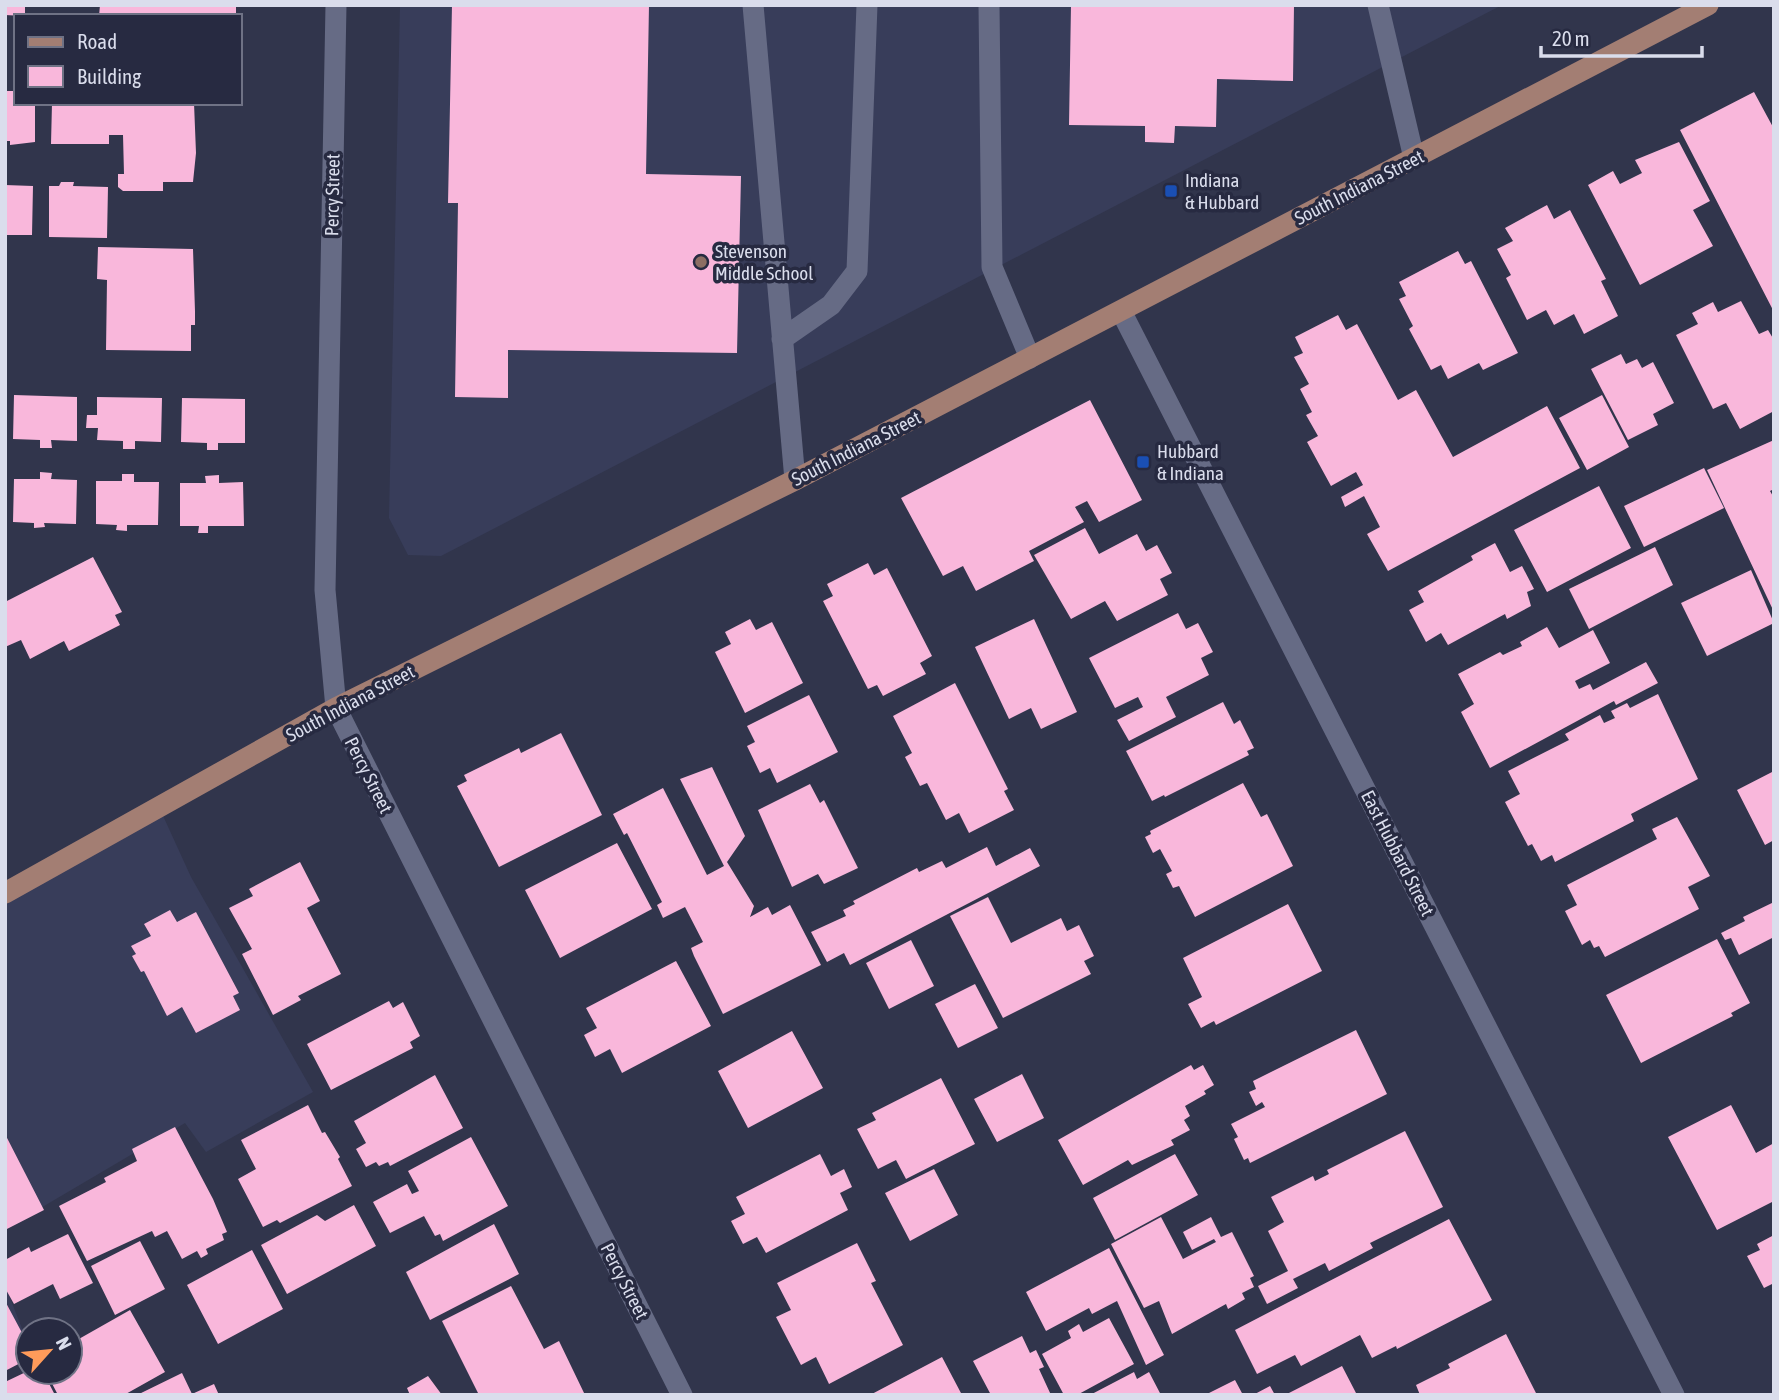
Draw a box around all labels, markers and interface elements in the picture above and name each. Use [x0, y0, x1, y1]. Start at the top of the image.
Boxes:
legend [14, 14, 242, 105]
scale bar [1541, 14, 1702, 58]
text: 20 m [1552, 26, 1590, 50]
text: Road [77, 29, 117, 53]
text: Building [77, 64, 141, 88]
street label: South Indiana Street [1291, 145, 1427, 229]
street label: Percy Street [320, 154, 344, 236]
place label: Indiana & Hubbard [1185, 169, 1259, 213]
marker: Indiana & Hubbard [1163, 183, 1179, 199]
place label: Stevenson Middle School [715, 240, 813, 284]
marker: Stevenson Middle School [693, 254, 709, 270]
street label: South Indiana Street [788, 406, 924, 490]
place label: Hubbard & Indiana [1157, 440, 1224, 484]
marker: Hubbard & Indiana [1135, 454, 1151, 470]
street label: South Indiana Street [282, 660, 418, 746]
street label: Percy Street [340, 733, 398, 817]
street label: East Hubbard Street [1357, 787, 1439, 919]
street label: Percy Street [596, 1239, 654, 1323]
north arrow [14, 1316, 84, 1386]
text: N [52, 1333, 76, 1353]

